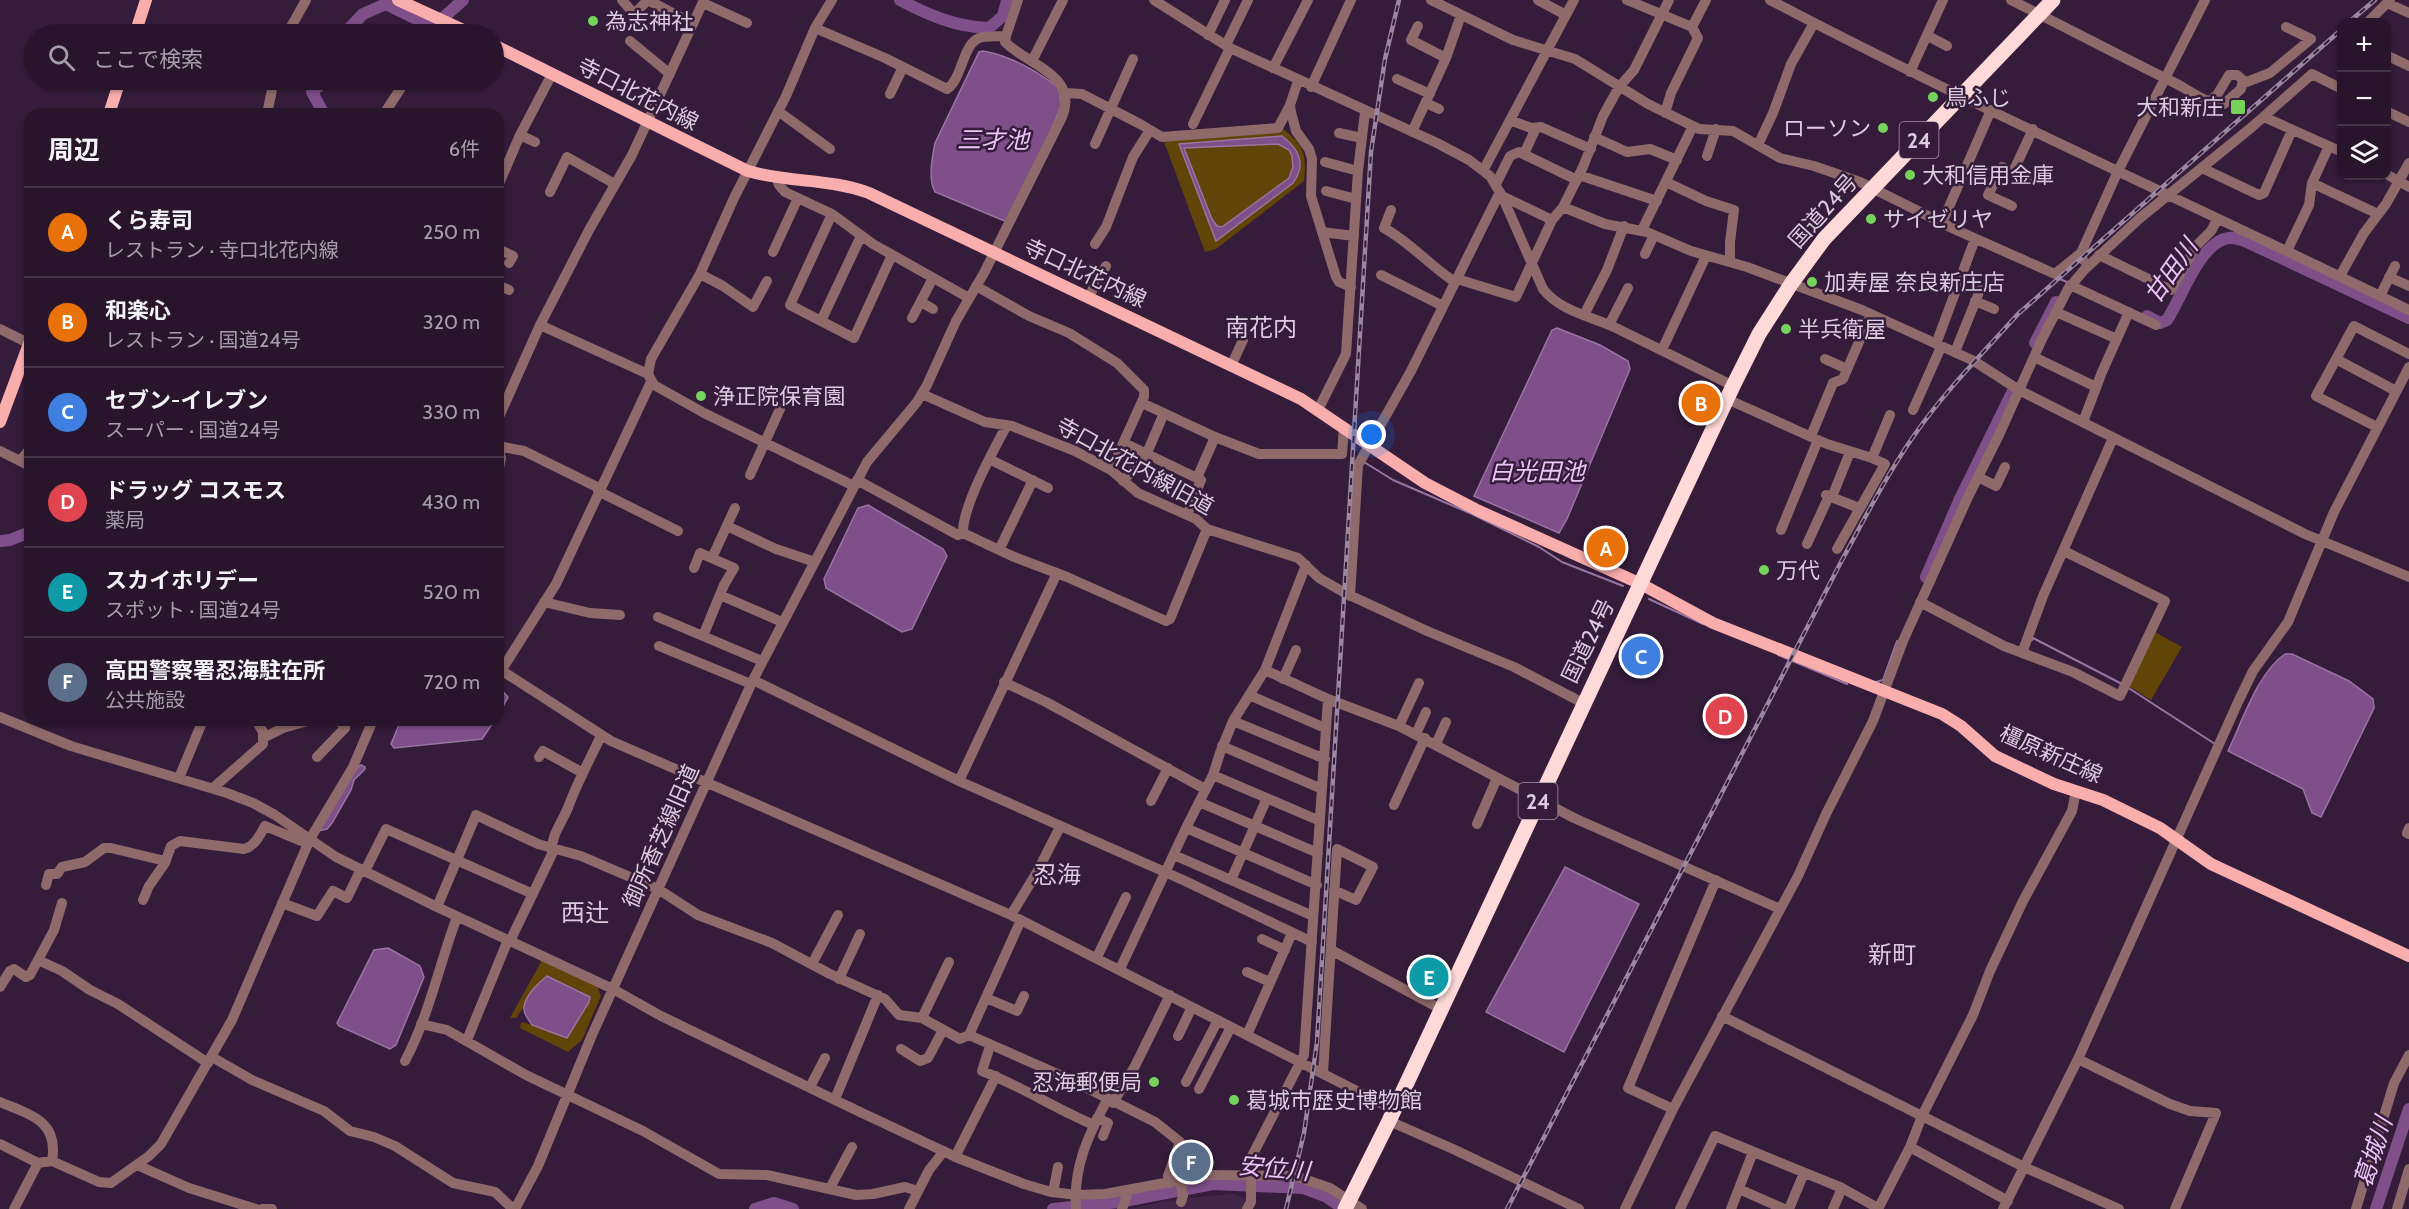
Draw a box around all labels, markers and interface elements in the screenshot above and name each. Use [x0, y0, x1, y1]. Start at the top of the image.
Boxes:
place label: 為志神社 [605, 8, 693, 35]
marker: 為志神社 [586, 14, 600, 28]
map controls [2337, 18, 2391, 180]
button: + [2337, 18, 2391, 72]
search box [24, 24, 504, 90]
icon: search [45, 41, 78, 74]
text: ここで検索 [93, 46, 203, 73]
street label: 寺口北花内線 [573, 52, 703, 136]
button: − [2337, 72, 2391, 126]
place label: 鳥ふじ [1945, 84, 2011, 111]
marker: 鳥ふじ [1926, 90, 1940, 104]
place label: 大和新庄 [2136, 94, 2224, 121]
marker: 大和新庄 [2229, 98, 2247, 116]
place label: ローソン [1783, 115, 1871, 142]
marker: ローソン [1876, 121, 1890, 135]
road number: 24 [1900, 122, 1938, 158]
water label: 三才池 [957, 125, 1031, 154]
button: layers [2337, 126, 2391, 180]
text: 周辺 [48, 134, 100, 166]
text: 6件 [449, 137, 480, 161]
place label: 大和信用金庫 [1922, 162, 2054, 189]
street label: 国道24号 [1783, 168, 1863, 254]
marker: 大和信用金庫 [1903, 168, 1917, 182]
place label: サイゼリヤ [1883, 206, 1993, 233]
text: くら寿司 [105, 207, 193, 234]
marker: サイゼリヤ [1864, 212, 1878, 226]
text: A [61, 220, 74, 244]
text: 250 m [423, 220, 480, 244]
water label: 甘田川 [2138, 231, 2205, 309]
street label: 寺口北花内線 [1019, 233, 1151, 313]
text: レストラン · 寺口北花内線 [105, 238, 339, 262]
place label: 加寿屋 奈良新庄店 [1824, 269, 2005, 296]
marker: 加寿屋 奈良新庄店 [1805, 275, 1819, 289]
text: 和楽心 [105, 297, 171, 324]
text: B [61, 310, 74, 334]
text: 320 m [423, 310, 480, 334]
district label: 南花内 [1225, 313, 1297, 342]
place label: 半兵衛屋 [1798, 316, 1886, 343]
marker: 半兵衛屋 [1779, 322, 1793, 336]
text: レストラン · 国道24号 [105, 328, 301, 352]
pin: B [1682, 380, 1720, 426]
place label: 浄正院保育園 [713, 383, 845, 410]
text: セブン-イレブン [105, 387, 268, 414]
marker: 浄正院保育園 [694, 389, 708, 403]
text: C [61, 400, 74, 424]
text: 330 m [422, 400, 480, 424]
street label: 寺口北花内線旧道 [1051, 412, 1219, 520]
text: スーパー · 国道24号 [105, 418, 281, 442]
your location [1357, 420, 1386, 449]
water label: 白光田池 [1489, 457, 1587, 486]
text: ドラッグ コスモス [105, 477, 286, 504]
text: D [60, 490, 75, 514]
text: 430 m [422, 490, 480, 514]
text: 薬局 [105, 508, 145, 532]
pin: A [1586, 526, 1626, 570]
place label: 万代 [1776, 557, 1820, 584]
marker: 万代 [1757, 563, 1771, 577]
text: スカイホリデー [105, 567, 259, 594]
text: E [62, 580, 73, 604]
text: 520 m [423, 580, 480, 604]
street label: 国道24号 [1556, 595, 1620, 687]
text: スポット · 国道24号 [105, 598, 281, 622]
pin: C [1622, 634, 1660, 678]
text: 高田警察署忍海駐在所 [105, 657, 325, 684]
text: F [62, 670, 73, 694]
text: 720 m [423, 670, 480, 694]
text: 公共施設 [105, 688, 185, 712]
pin: D [1706, 694, 1744, 738]
street label: 橿原新庄線 [1995, 719, 2107, 789]
street label: 御所香芝線旧道 [617, 760, 705, 912]
road number: 24 [1518, 783, 1558, 819]
district label: 忍海 [1033, 860, 1081, 889]
district label: 西辻 [561, 898, 609, 927]
district label: 新町 [1868, 940, 1916, 969]
pin: E [1410, 954, 1448, 1000]
place label: 忍海郵便局 [1032, 1069, 1142, 1096]
marker: 忍海郵便局 [1147, 1075, 1161, 1089]
place label: 葛城市歴史博物館 [1246, 1087, 1422, 1114]
marker: 葛城市歴史博物館 [1227, 1093, 1241, 1107]
water label: 葛城川 [2348, 1110, 2399, 1191]
pin: F [1172, 1140, 1210, 1184]
water label: 安位川 [1237, 1150, 1314, 1186]

